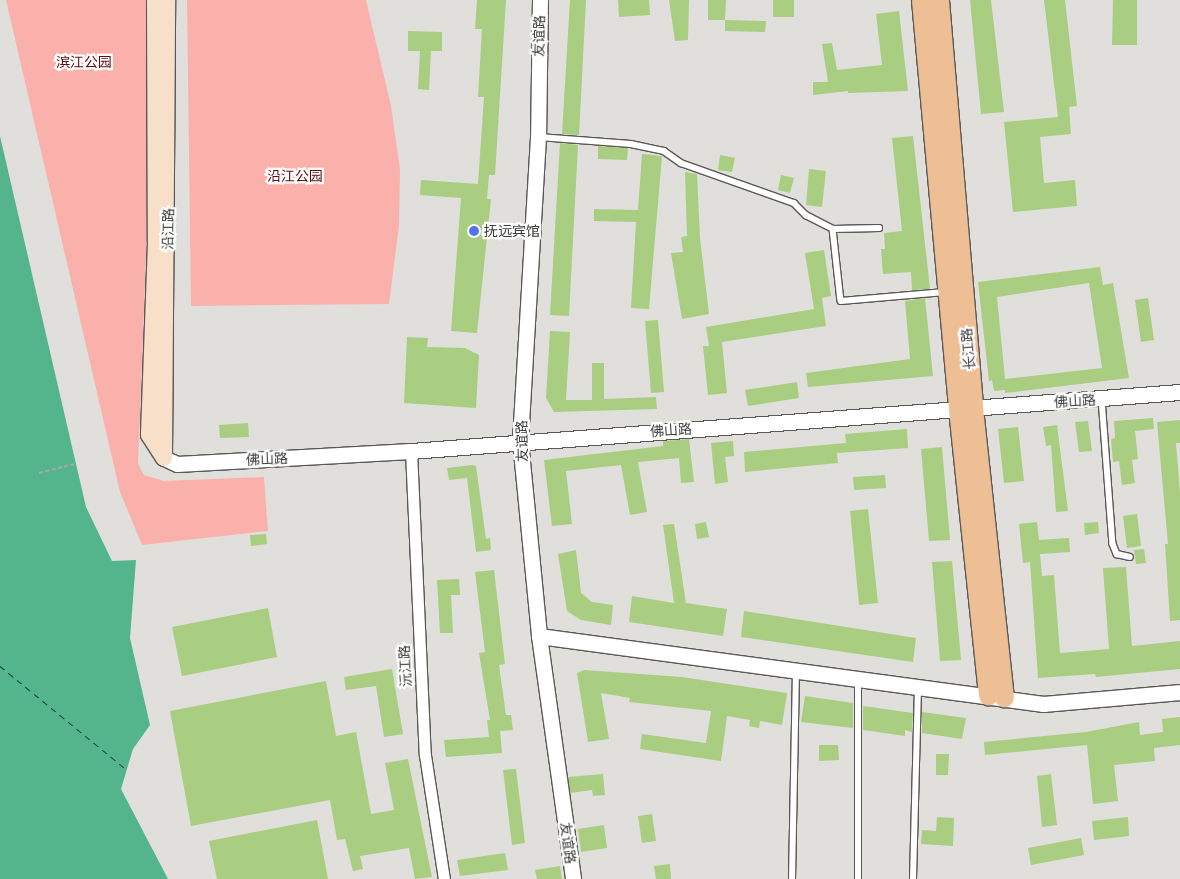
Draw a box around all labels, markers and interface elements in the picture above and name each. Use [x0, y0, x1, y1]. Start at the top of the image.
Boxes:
street label: 友谊路 [530, 15, 548, 57]
park label: 滨江公园 [56, 54, 112, 70]
park label: 沿江公园 [267, 168, 323, 184]
street label: 沿江路 [159, 208, 177, 250]
place label: 抚远宾馆 [484, 223, 540, 239]
marker: 抚远宾馆 [468, 225, 480, 237]
street label: 长江路 [958, 327, 978, 371]
street label: 佛山路 [1053, 391, 1097, 411]
street label: 友谊路 [513, 420, 531, 462]
street label: 佛山路 [649, 420, 693, 440]
street label: 佛山路 [246, 450, 288, 468]
street label: 沅江路 [396, 645, 414, 687]
street label: 友谊路 [557, 821, 579, 865]

